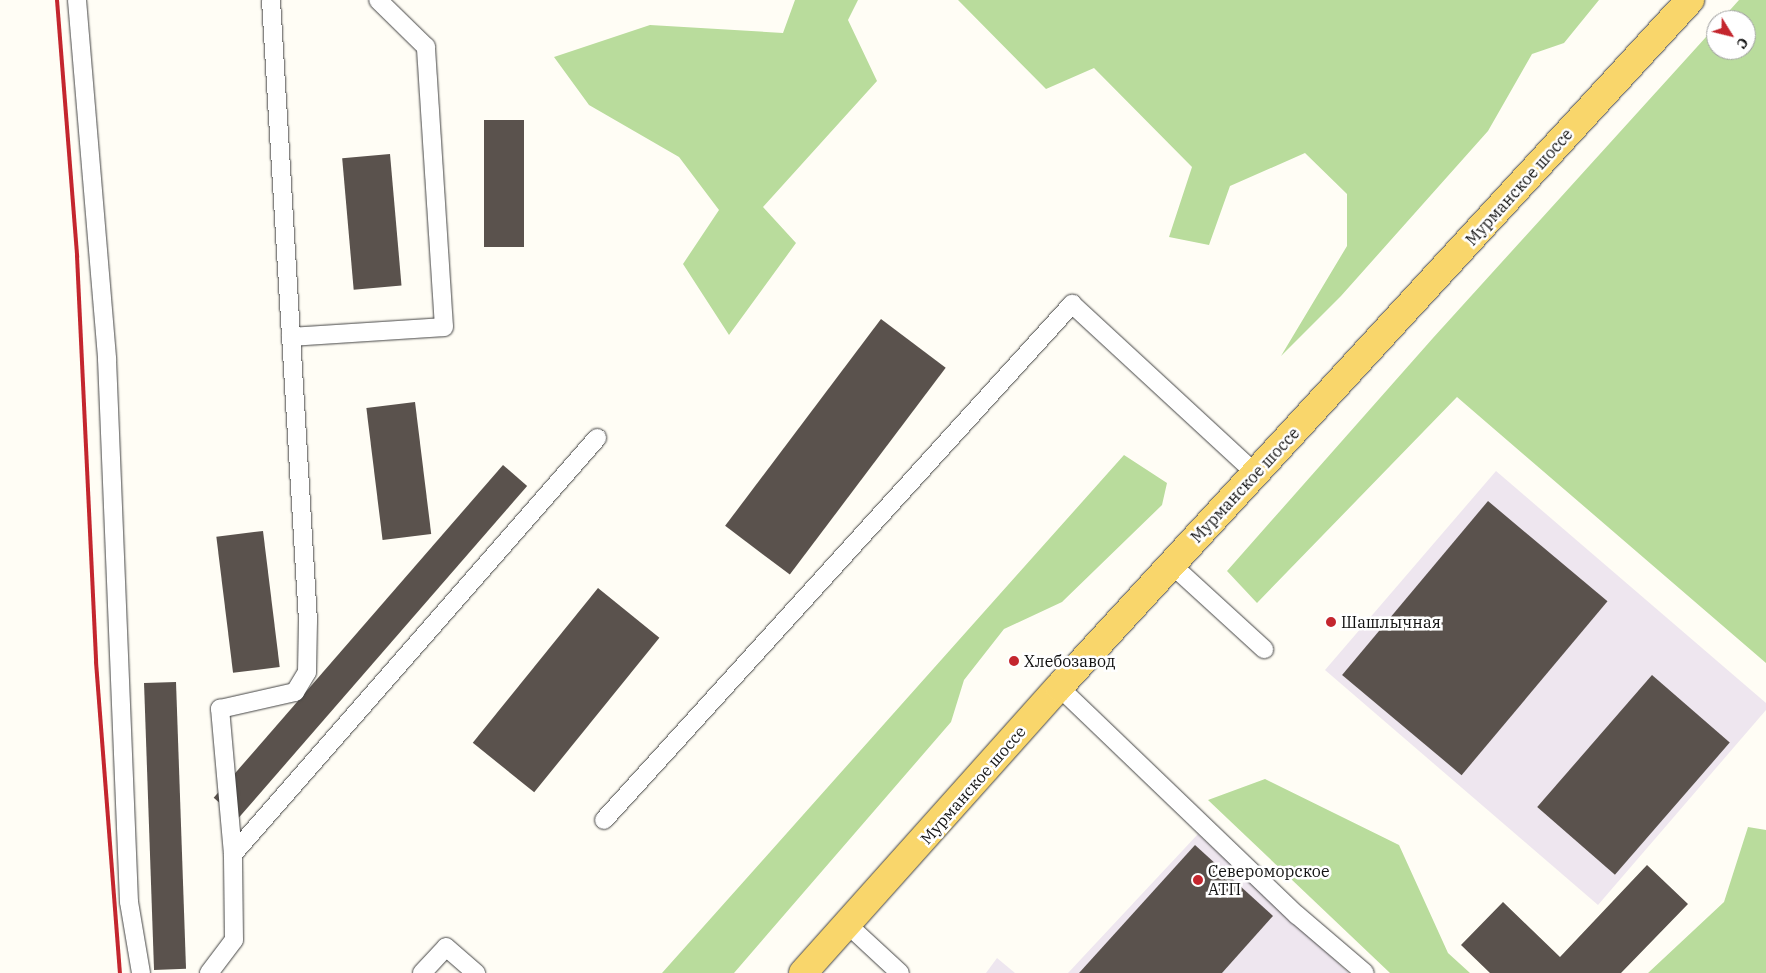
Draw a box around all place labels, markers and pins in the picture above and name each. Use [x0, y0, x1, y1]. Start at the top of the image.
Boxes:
place label: Шашлычная [1341, 612, 1441, 632]
marker: Шашлычная [1325, 616, 1337, 628]
place label: Хлебозавод [1024, 651, 1116, 671]
marker: Хлебозавод [1008, 655, 1020, 667]
place label: Североморское АТП [1208, 861, 1330, 899]
marker: Североморское АТП [1192, 874, 1204, 886]

